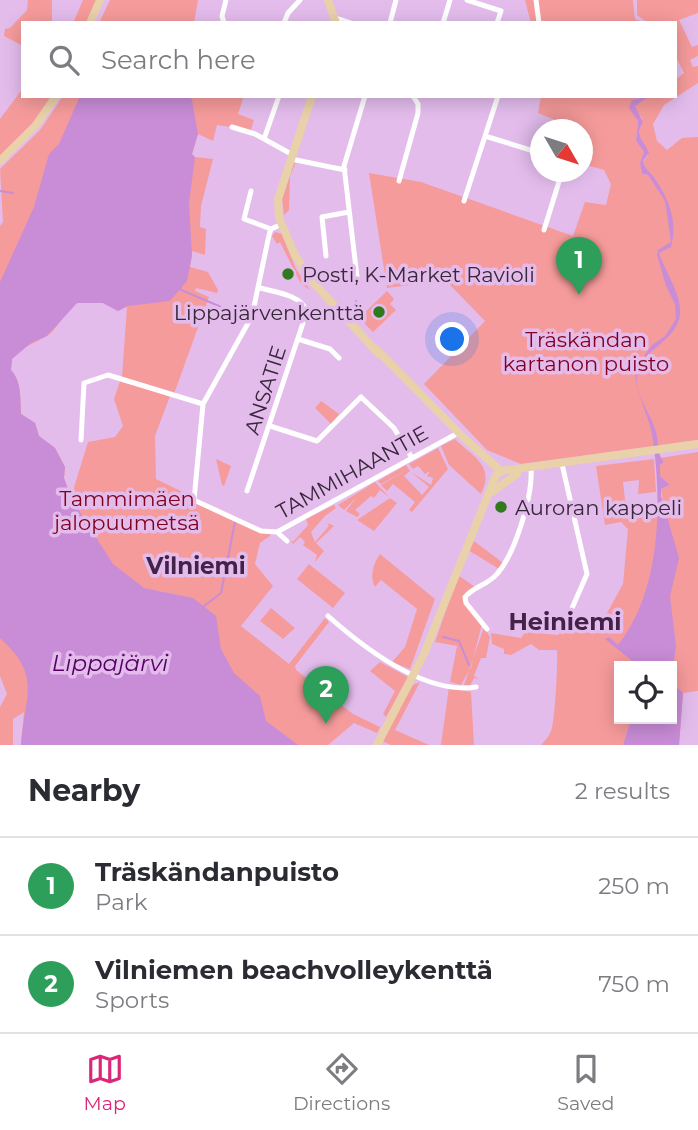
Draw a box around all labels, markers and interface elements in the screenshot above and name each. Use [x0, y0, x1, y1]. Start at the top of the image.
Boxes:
search box [21, 21, 677, 98]
icon: search [45, 41, 83, 79]
text: Search here [101, 44, 256, 76]
north arrow [530, 119, 593, 182]
pin: 1 [556, 237, 602, 295]
place label: Posti, K-Market Ravioli [302, 262, 535, 287]
marker: Posti, K-Market Ravioli [280, 266, 296, 282]
place label: Lippajärvenkenttä [174, 300, 365, 325]
marker: Lippajärvenkenttä [371, 304, 387, 320]
your location [435, 322, 469, 356]
park label: Träskändan kartanon puisto [503, 327, 669, 376]
street label: ANSATIE [239, 342, 291, 438]
street label: TAMMIHAANTIE [272, 420, 432, 524]
park label: Tammimäen jalopuumetsä [52, 486, 200, 535]
place label: Auroran kappeli [515, 495, 682, 520]
marker: Auroran kappeli [493, 499, 509, 515]
district label: Vilniemi [145, 552, 246, 580]
district label: Heiniemi [508, 607, 622, 636]
water label: Lippajärvi [52, 649, 169, 677]
map controls [614, 661, 677, 724]
button: locate [614, 661, 677, 724]
pin: 2 [303, 666, 349, 724]
text: Nearby [28, 772, 140, 809]
text: 2 results [575, 777, 670, 805]
text: Träskändanpuisto [95, 856, 339, 888]
text: 1 [46, 872, 56, 900]
text: 250 m [598, 872, 670, 900]
text: Park [95, 888, 148, 916]
text: Vilniemen beachvolleykenttä [95, 954, 493, 986]
text: 2 [44, 970, 58, 998]
text: 750 m [598, 970, 670, 998]
text: Sports [95, 986, 169, 1014]
tab: Map [84, 1050, 126, 1115]
tab: Directions [293, 1050, 390, 1115]
tab: Saved [557, 1050, 614, 1115]

